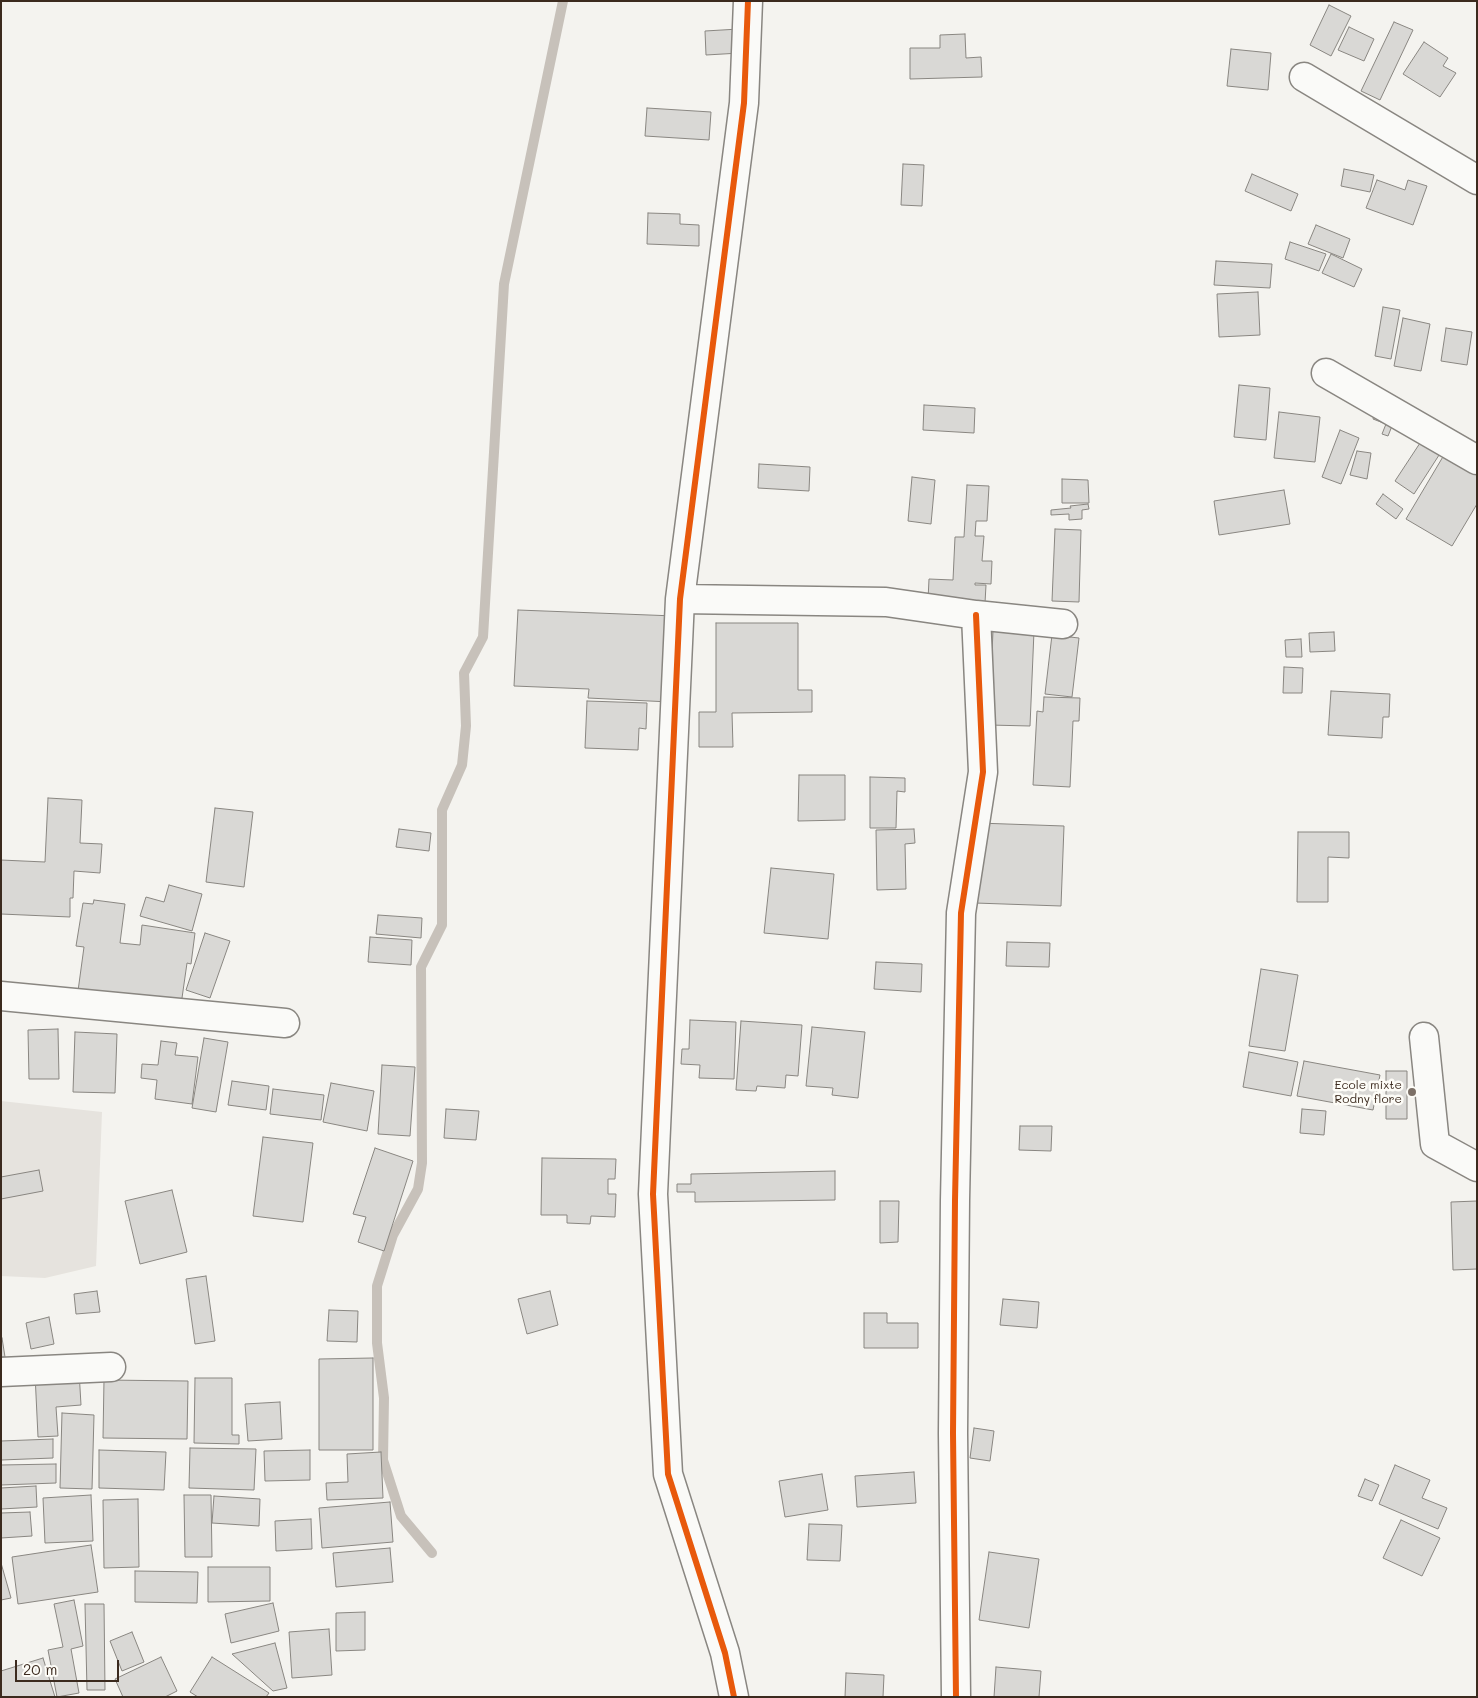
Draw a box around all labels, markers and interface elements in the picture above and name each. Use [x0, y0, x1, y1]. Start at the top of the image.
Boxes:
place label: Ecole mixte Rodny flore [1335, 1078, 1402, 1106]
marker: Ecole mixte Rodny flore [1406, 1086, 1418, 1098]
scale bar [18, 1650, 121, 1682]
text: 20 m [23, 1659, 57, 1679]

